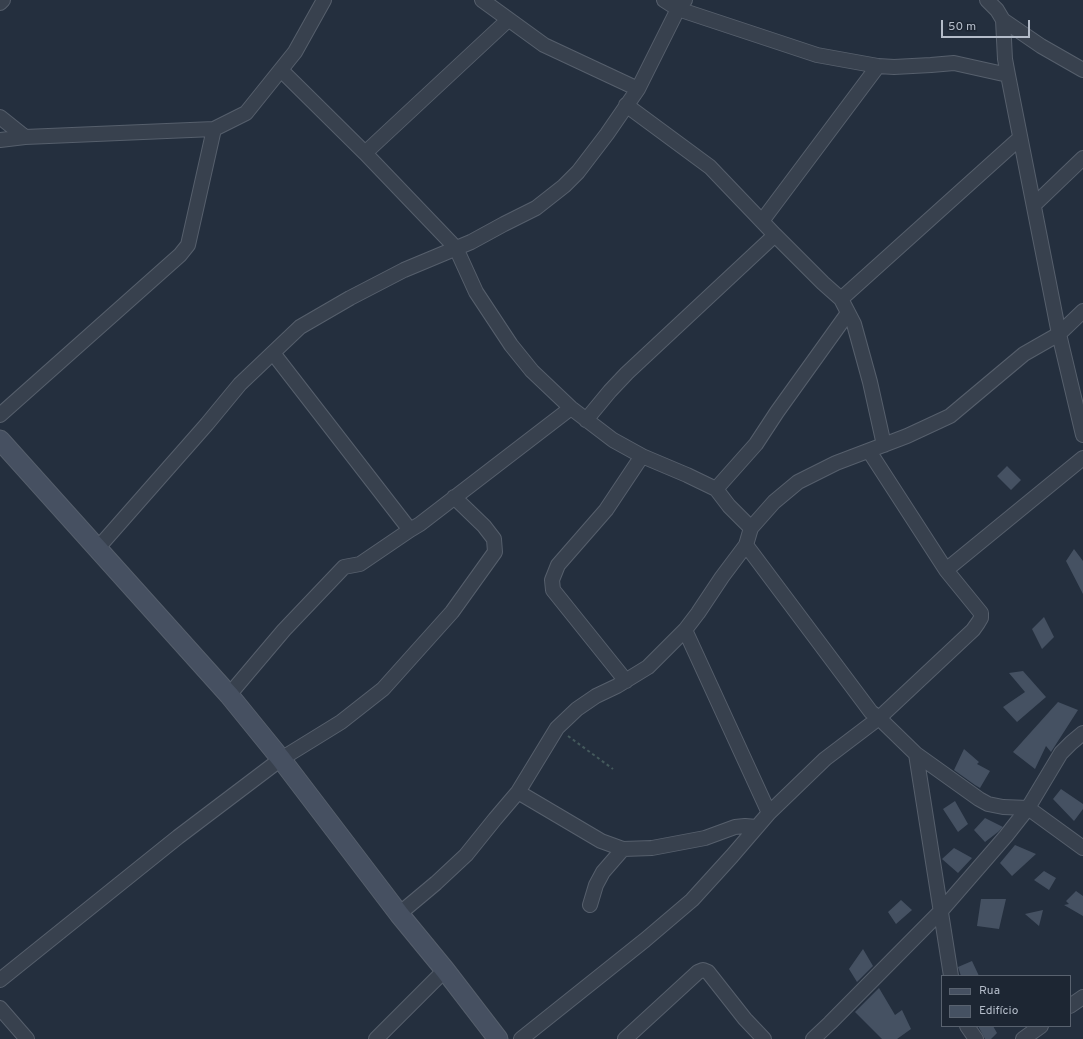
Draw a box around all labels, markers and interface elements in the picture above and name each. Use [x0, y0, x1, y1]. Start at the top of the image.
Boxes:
scale bar [943, 12, 1032, 38]
text: 50 m [948, 19, 976, 35]
legend [941, 975, 1071, 1027]
text: Rua [979, 983, 1000, 999]
text: Edifício [979, 1003, 1018, 1019]

